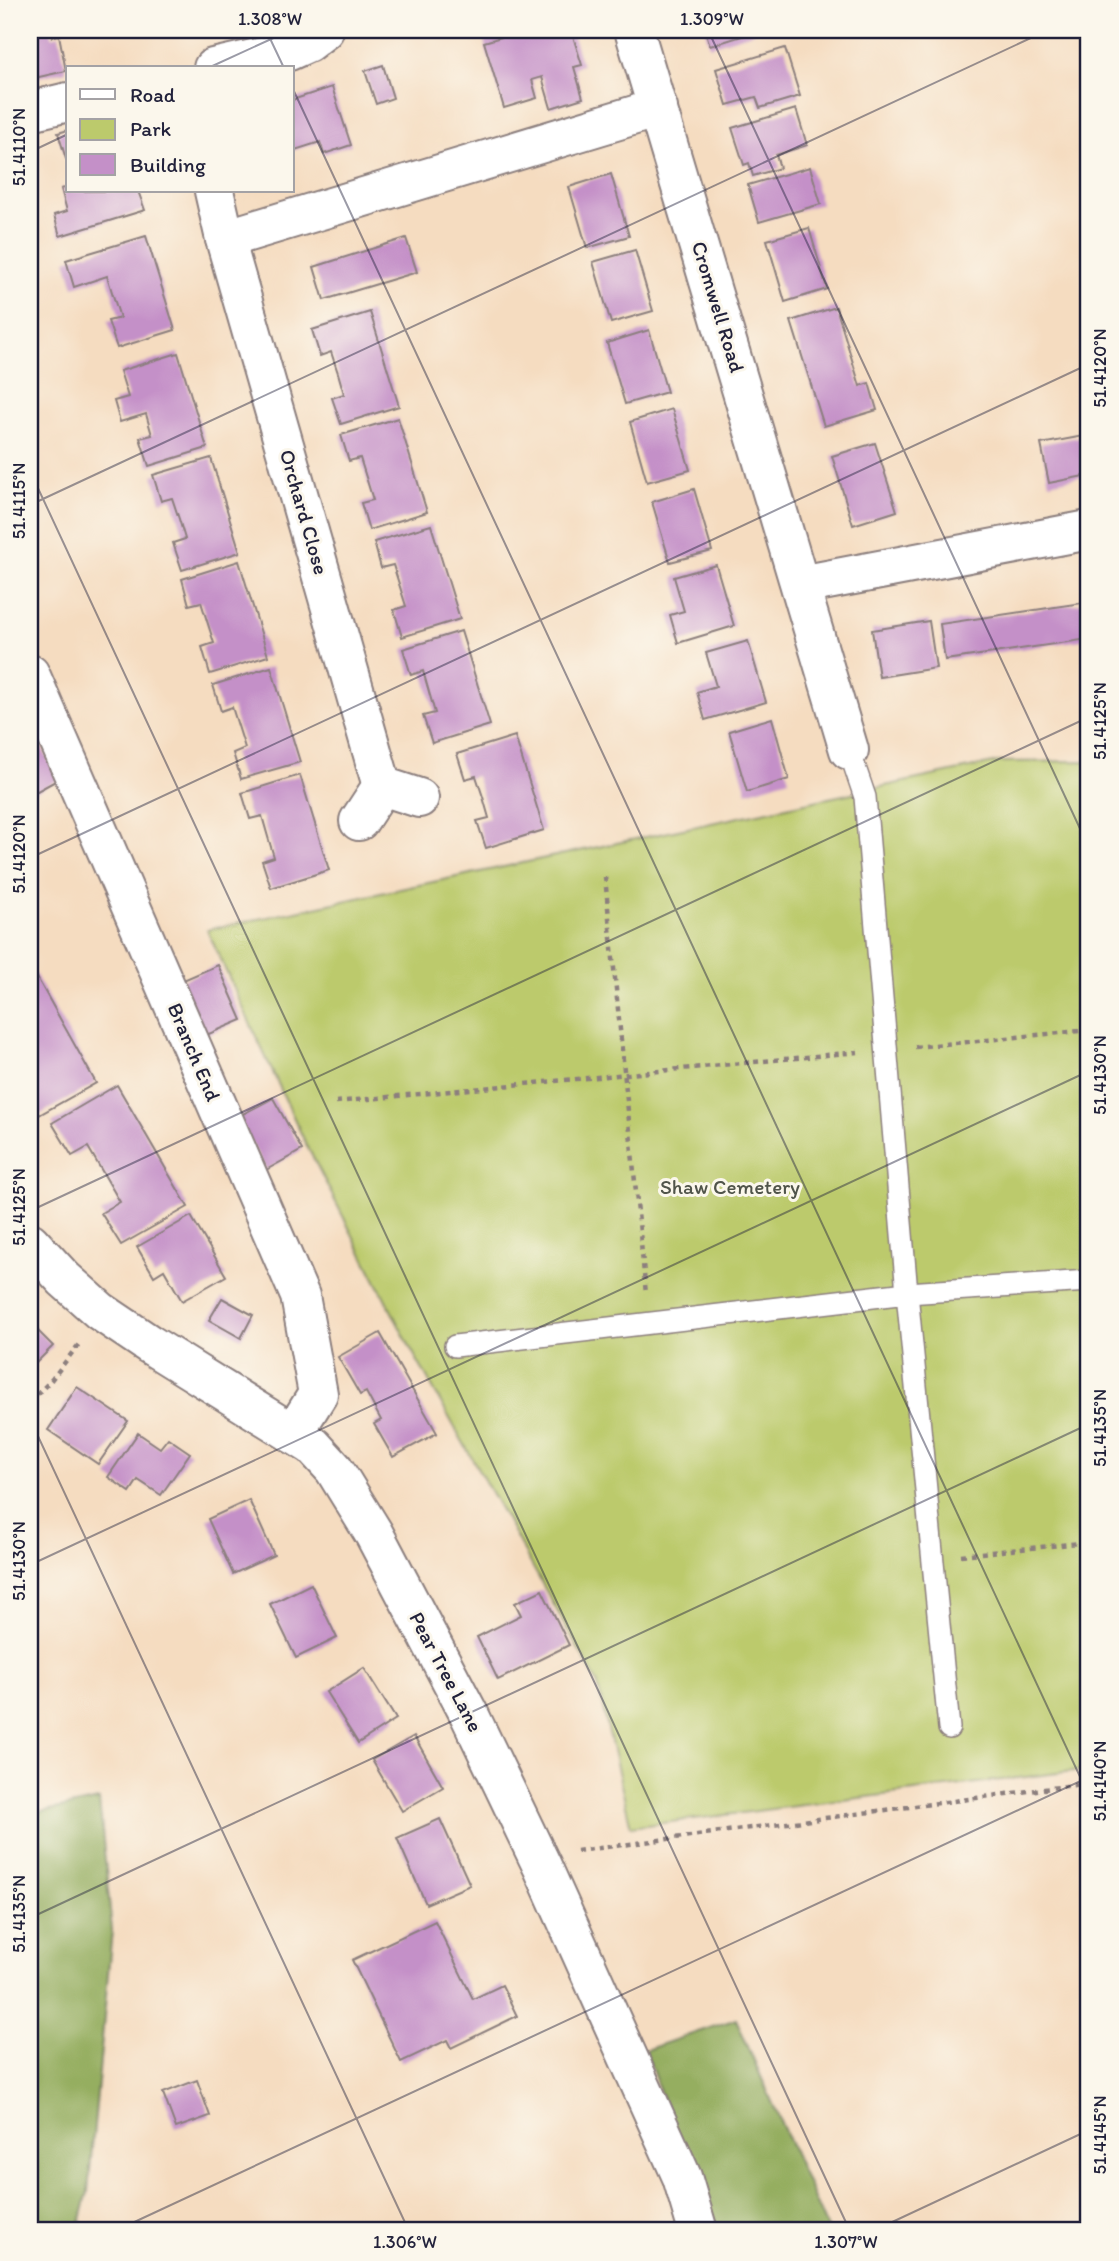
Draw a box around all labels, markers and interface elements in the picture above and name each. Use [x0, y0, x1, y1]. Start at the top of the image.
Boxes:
text: 1.308°W [238, 8, 302, 30]
text: 1.309°W [680, 8, 744, 30]
legend [66, 66, 294, 192]
text: Road [130, 82, 176, 107]
text: 51.4110°N [8, 108, 30, 186]
text: Park [130, 116, 172, 141]
text: Building [130, 152, 206, 177]
street label: Cromwell Road [687, 238, 750, 376]
text: 51.4120°N [1089, 328, 1111, 408]
street label: Orchard Close [275, 446, 334, 577]
text: 51.4115°N [8, 463, 30, 539]
text: 51.4125°N [1089, 682, 1111, 760]
text: 51.4120°N [8, 814, 30, 894]
street label: Branch End [163, 999, 227, 1105]
text: 51.4130°N [1089, 1035, 1111, 1115]
text: 51.4125°N [8, 1168, 30, 1246]
park label: Shaw Cemetery [660, 1174, 800, 1199]
text: 51.4135°N [1089, 1389, 1111, 1467]
text: 51.4130°N [8, 1521, 30, 1601]
street label: Pear Tree Lane [404, 1607, 489, 1736]
text: 51.4140°N [1089, 1741, 1111, 1821]
text: 51.4135°N [8, 1875, 30, 1953]
text: 51.4145°N [1089, 2095, 1111, 2175]
text: 1.306°W [373, 2231, 437, 2253]
text: 1.307°W [814, 2231, 878, 2253]

